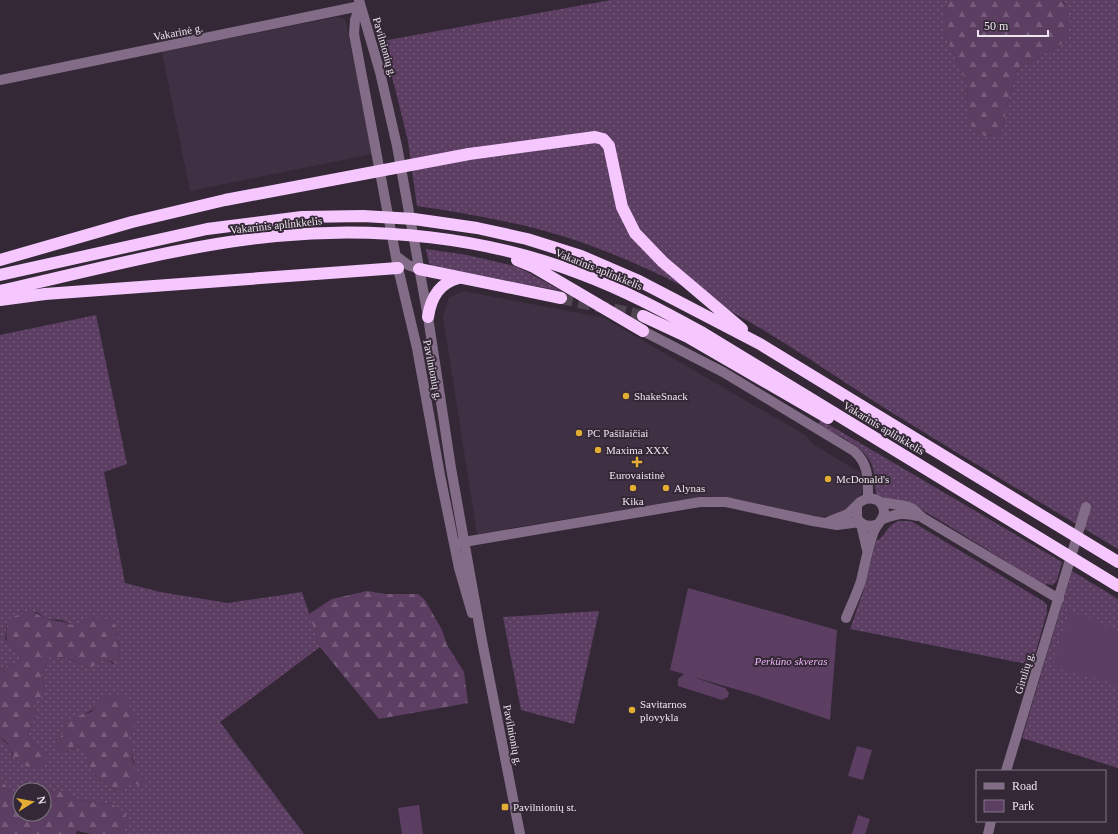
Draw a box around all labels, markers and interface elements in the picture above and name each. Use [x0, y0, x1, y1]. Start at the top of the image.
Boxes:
scale bar [978, 12, 1048, 38]
street label: Pavilnionių g. [371, 16, 399, 79]
text: 50 m [984, 19, 1009, 33]
street label: Vakarinė g. [152, 21, 204, 43]
street label: Vakarinis aplinkkelis [229, 214, 323, 236]
street label: Vakarinis aplinkkelis [554, 246, 644, 292]
street label: Pavilnionių g. [421, 339, 445, 402]
place label: ShakeSnack [634, 390, 688, 402]
marker: ShakeSnack [621, 391, 631, 401]
street label: Vakarinis aplinkkelis [841, 399, 927, 457]
place label: PC Pašilaičiai [587, 427, 648, 439]
marker: PC Pašilaičiai [574, 428, 584, 438]
place label: Maxima XXX [606, 444, 669, 456]
marker: Maxima XXX [593, 445, 603, 455]
marker: Eurovaistinė [632, 457, 642, 467]
place label: Eurovaistinė [609, 469, 665, 481]
place label: McDonald's [836, 473, 889, 485]
marker: McDonald's [823, 474, 833, 484]
place label: Alynas [674, 482, 705, 494]
marker: Kika [628, 483, 638, 493]
marker: Alynas [661, 483, 671, 493]
place label: Kika [622, 495, 644, 507]
street label: Girulių g. [1012, 651, 1036, 695]
park label: Perkūno skveras [753, 655, 828, 667]
place label: Savitarnos plovykla [640, 698, 686, 723]
street label: Pavilnionių g. [501, 704, 525, 767]
marker: Savitarnos plovykla [627, 705, 637, 715]
legend [976, 770, 1106, 822]
text: Road [1012, 779, 1037, 793]
north arrow [12, 782, 52, 822]
text: N [35, 795, 48, 805]
text: Park [1012, 799, 1034, 813]
place label: Pavilnionių st. [513, 801, 577, 813]
marker: Pavilnionių st. [500, 802, 510, 812]

